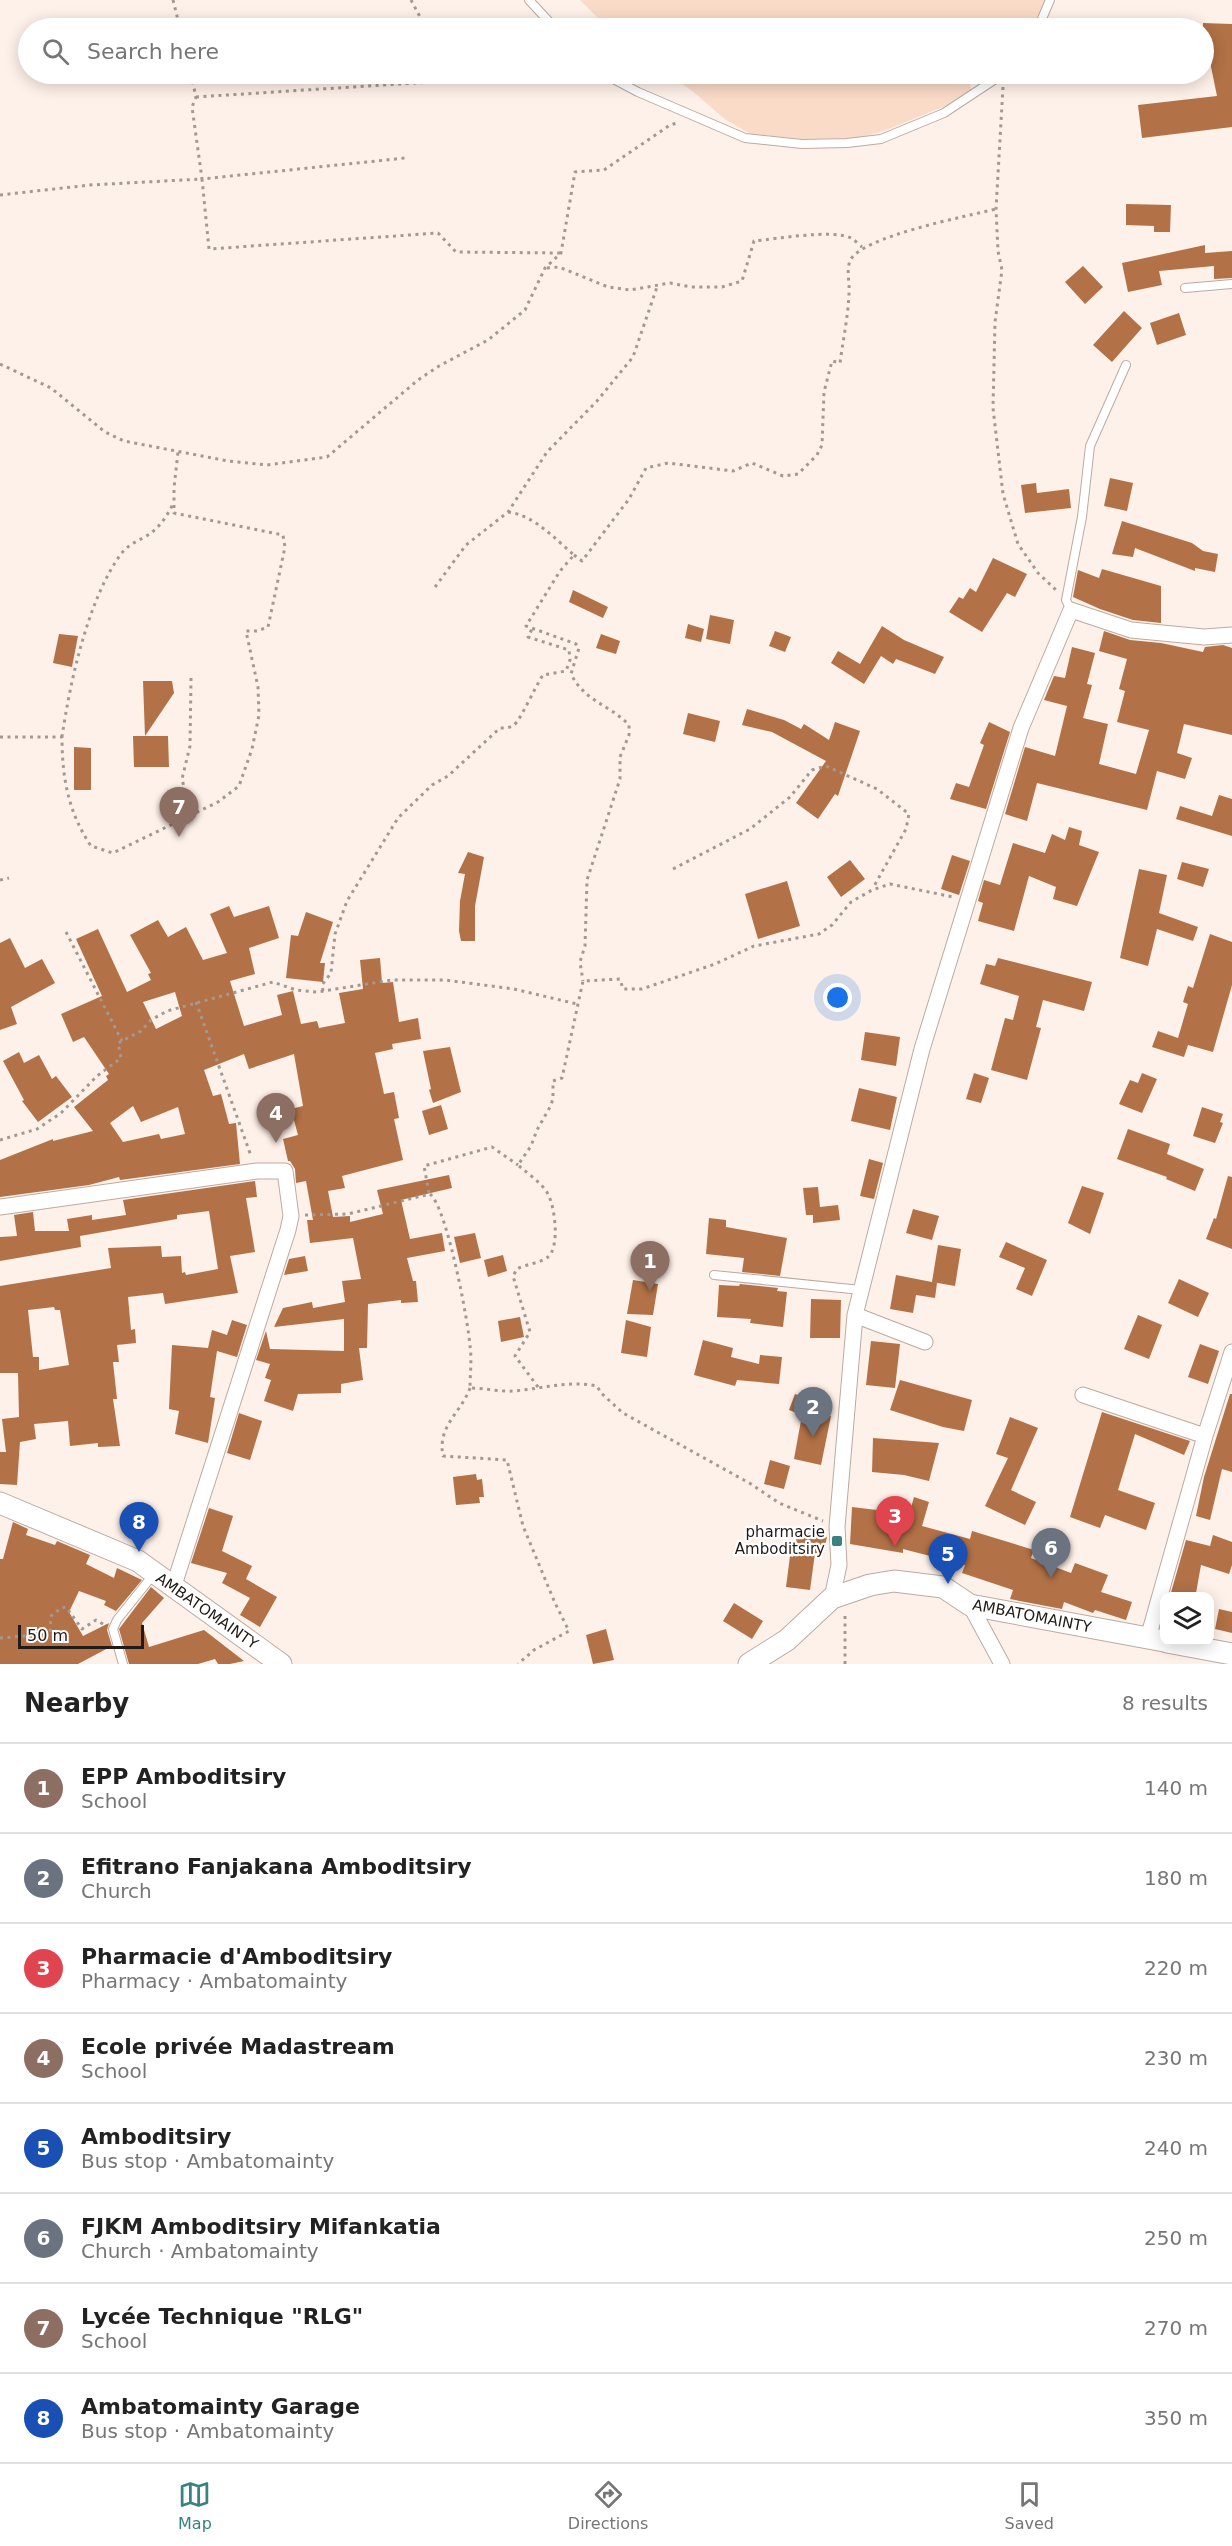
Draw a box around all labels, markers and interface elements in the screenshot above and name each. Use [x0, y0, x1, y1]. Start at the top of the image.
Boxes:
search box [18, 18, 1214, 84]
icon: search [39, 35, 72, 68]
text: Search here [87, 39, 219, 64]
pin: 7 [160, 788, 198, 837]
your location [823, 983, 852, 1012]
pin: 4 [256, 1094, 296, 1143]
pin: 1 [630, 1242, 670, 1291]
pin: 2 [794, 1388, 832, 1437]
pin: 3 [876, 1496, 914, 1546]
pin: 8 [120, 1502, 158, 1552]
place label: pharmacie Amboditsiry [735, 1523, 825, 1558]
pin: 6 [1032, 1528, 1070, 1578]
marker: pharmacie Amboditsiry [830, 1534, 844, 1548]
pin: 5 [928, 1534, 968, 1584]
street label: AMBATOMAINTY [152, 1569, 262, 1653]
map controls [1160, 1592, 1214, 1646]
button: layers [1160, 1592, 1214, 1646]
street label: AMBATOMAINTY [971, 1596, 1094, 1637]
scale bar [18, 1622, 144, 1650]
text: 50 m [27, 1626, 68, 1645]
text: Nearby [24, 1688, 129, 1718]
text: 8 results [1122, 1691, 1208, 1715]
text: EPP Amboditsiry [81, 1764, 286, 1789]
text: 1 [37, 1776, 50, 1800]
text: 140 m [1144, 1776, 1208, 1800]
text: School [81, 1789, 147, 1813]
text: Efitrano Fanjakana Amboditsiry [81, 1854, 472, 1879]
text: 2 [37, 1866, 50, 1890]
text: 180 m [1144, 1866, 1208, 1890]
text: Church [81, 1879, 152, 1903]
text: Pharmacie d'Amboditsiry [81, 1944, 392, 1969]
text: 3 [37, 1956, 50, 1980]
text: 220 m [1144, 1956, 1208, 1980]
text: Pharmacy · Ambatomainty [81, 1969, 347, 1993]
text: Ecole privée Madastream [81, 2034, 395, 2059]
text: 4 [37, 2046, 50, 2070]
text: 230 m [1144, 2046, 1208, 2070]
text: School [81, 2059, 147, 2083]
text: Amboditsiry [81, 2124, 231, 2149]
text: 5 [37, 2136, 50, 2160]
text: 240 m [1144, 2136, 1208, 2160]
text: Bus stop · Ambatomainty [81, 2149, 334, 2173]
text: FJKM Amboditsiry Mifankatia [81, 2214, 441, 2239]
text: 6 [37, 2226, 50, 2250]
text: 250 m [1144, 2226, 1208, 2250]
text: Church · Ambatomainty [81, 2239, 319, 2263]
text: Lycée Technique "RLG" [81, 2304, 363, 2329]
text: 7 [37, 2316, 50, 2340]
text: 270 m [1144, 2316, 1208, 2340]
text: School [81, 2329, 147, 2353]
text: Ambatomainty Garage [81, 2394, 360, 2419]
text: 8 [37, 2406, 50, 2430]
text: 350 m [1144, 2406, 1208, 2430]
text: Bus stop · Ambatomainty [81, 2419, 334, 2443]
tab: Map [178, 2478, 212, 2533]
tab: Directions [568, 2478, 648, 2533]
tab: Saved [1005, 2478, 1054, 2533]

